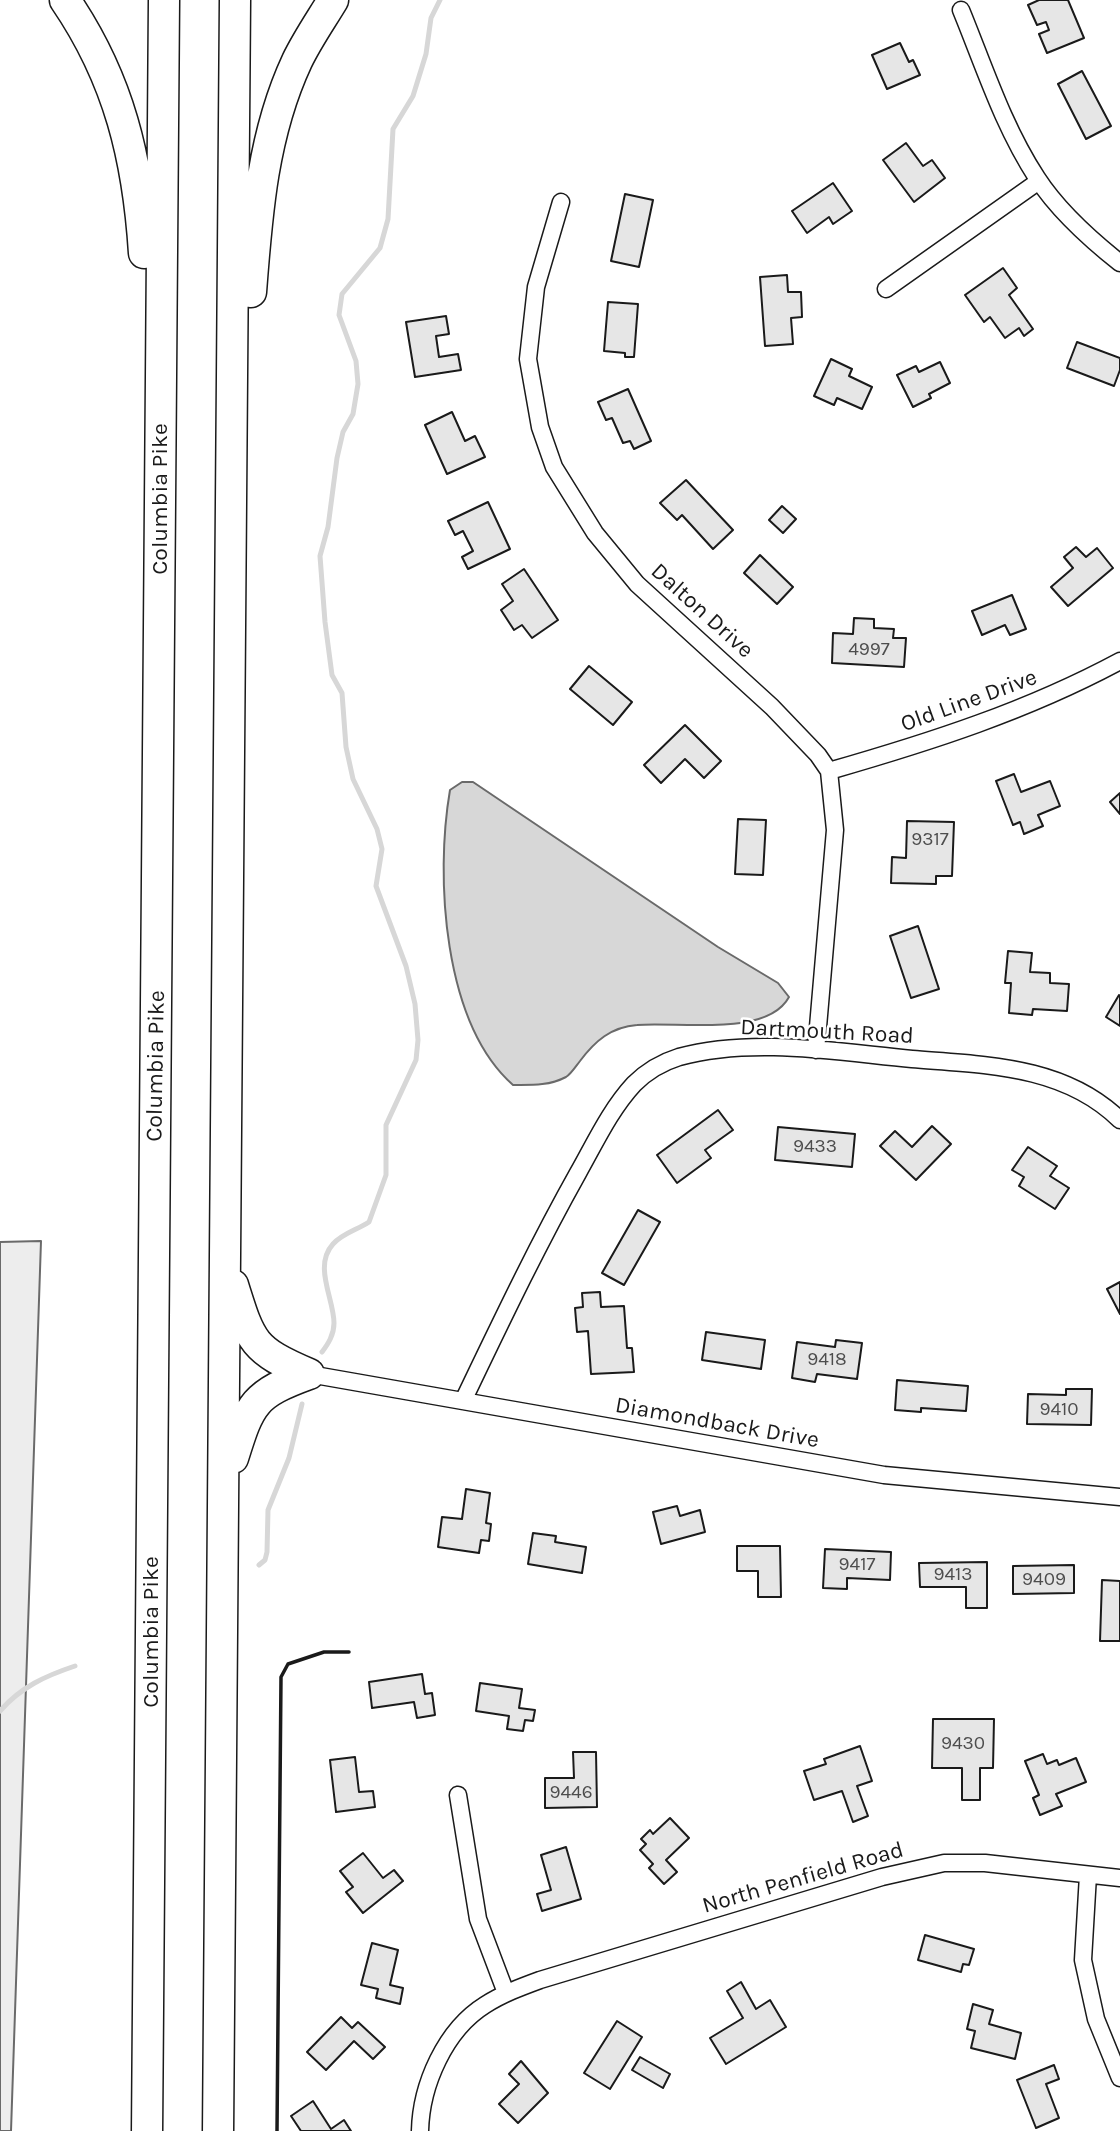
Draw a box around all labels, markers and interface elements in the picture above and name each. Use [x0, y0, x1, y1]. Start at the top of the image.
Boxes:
street label: Columbia Pike [146, 423, 174, 575]
street label: Dalton Drive [645, 558, 759, 664]
house number: 4997 [848, 639, 890, 661]
street label: Old Line Drive [897, 664, 1041, 738]
house number: 9317 [911, 829, 949, 851]
street label: Columbia Pike [141, 990, 171, 1142]
street label: Dartmouth Road [740, 1014, 914, 1050]
house number: 9433 [793, 1136, 837, 1158]
house number: 9418 [807, 1349, 847, 1371]
street label: Diamondback Drive [613, 1391, 821, 1455]
house number: 9410 [1039, 1399, 1079, 1421]
house number: 9417 [839, 1554, 875, 1576]
street label: Columbia Pike [137, 1556, 165, 1708]
house number: 9413 [933, 1564, 973, 1586]
house number: 9409 [1022, 1569, 1066, 1591]
house number: 9430 [941, 1733, 985, 1755]
house number: 9446 [549, 1782, 593, 1804]
street label: North Penfield Road [699, 1836, 907, 1920]

